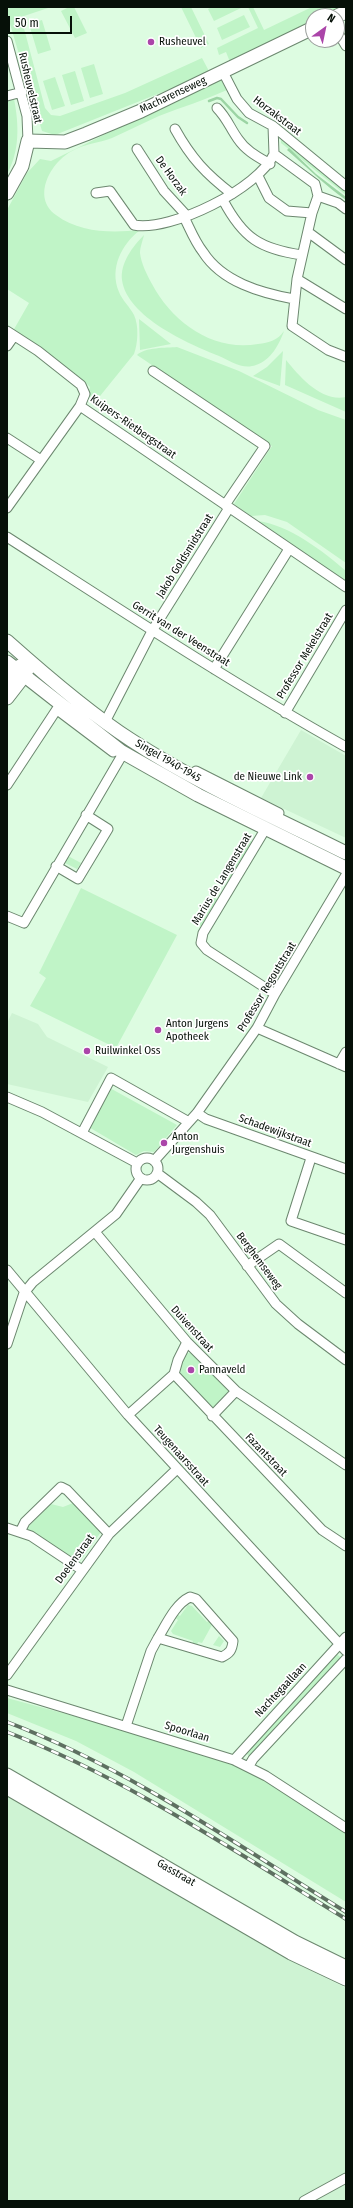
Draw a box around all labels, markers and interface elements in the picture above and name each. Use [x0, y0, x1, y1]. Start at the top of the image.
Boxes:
scale bar [10, 8, 74, 34]
north arrow [305, 8, 345, 48]
text: N [325, 11, 338, 26]
text: 50 m [15, 16, 39, 30]
place label: Rusheuvel [159, 35, 206, 49]
marker: Rusheuvel [146, 37, 156, 47]
street label: Rusheuvelstraat [15, 51, 45, 125]
street label: Macharenseweg [138, 74, 208, 116]
street label: Horzakstraat [250, 94, 304, 138]
street label: De Horzak [152, 154, 190, 198]
street label: Kuipers-Rietbergstraat [88, 392, 178, 462]
street label: Jakob Goldsmidstraat [154, 512, 216, 600]
street label: Gerrit van der Veenstraat [130, 599, 232, 669]
street label: Professor Mekelstraat [274, 611, 336, 701]
street label: Singel 1940-1945 [133, 737, 203, 785]
place label: de Nieuwe Link [234, 770, 302, 784]
marker: de Nieuwe Link [305, 772, 315, 782]
street label: Marius de Langenstraat [189, 831, 255, 927]
street label: Professor Regoutstraat [235, 940, 299, 1034]
place label: Anton Jurgens Apotheek [166, 1017, 229, 1043]
marker: Anton Jurgens Apotheek [153, 1025, 163, 1035]
place label: Ruilwinkel Oss [95, 1044, 160, 1058]
marker: Ruilwinkel Oss [82, 1046, 92, 1056]
street label: Schadewijkstraat [237, 1112, 313, 1150]
place label: Anton Jurgenshuis [172, 1130, 224, 1156]
marker: Anton Jurgenshuis [159, 1138, 169, 1148]
street label: Berghemseweg [233, 1230, 285, 1292]
street label: Duivenstraat [168, 1303, 216, 1355]
place label: Pannaveld [199, 1363, 245, 1377]
marker: Pannaveld [186, 1365, 196, 1375]
street label: Teugenaarsstraat [150, 1423, 212, 1489]
street label: Fazantstraat [242, 1431, 290, 1479]
street label: Doelenstraat [53, 1532, 97, 1586]
street label: Nachtegaallaan [253, 1660, 309, 1720]
street label: Spoorlaan [163, 1719, 211, 1745]
street label: Gasstraat [154, 1857, 198, 1889]

